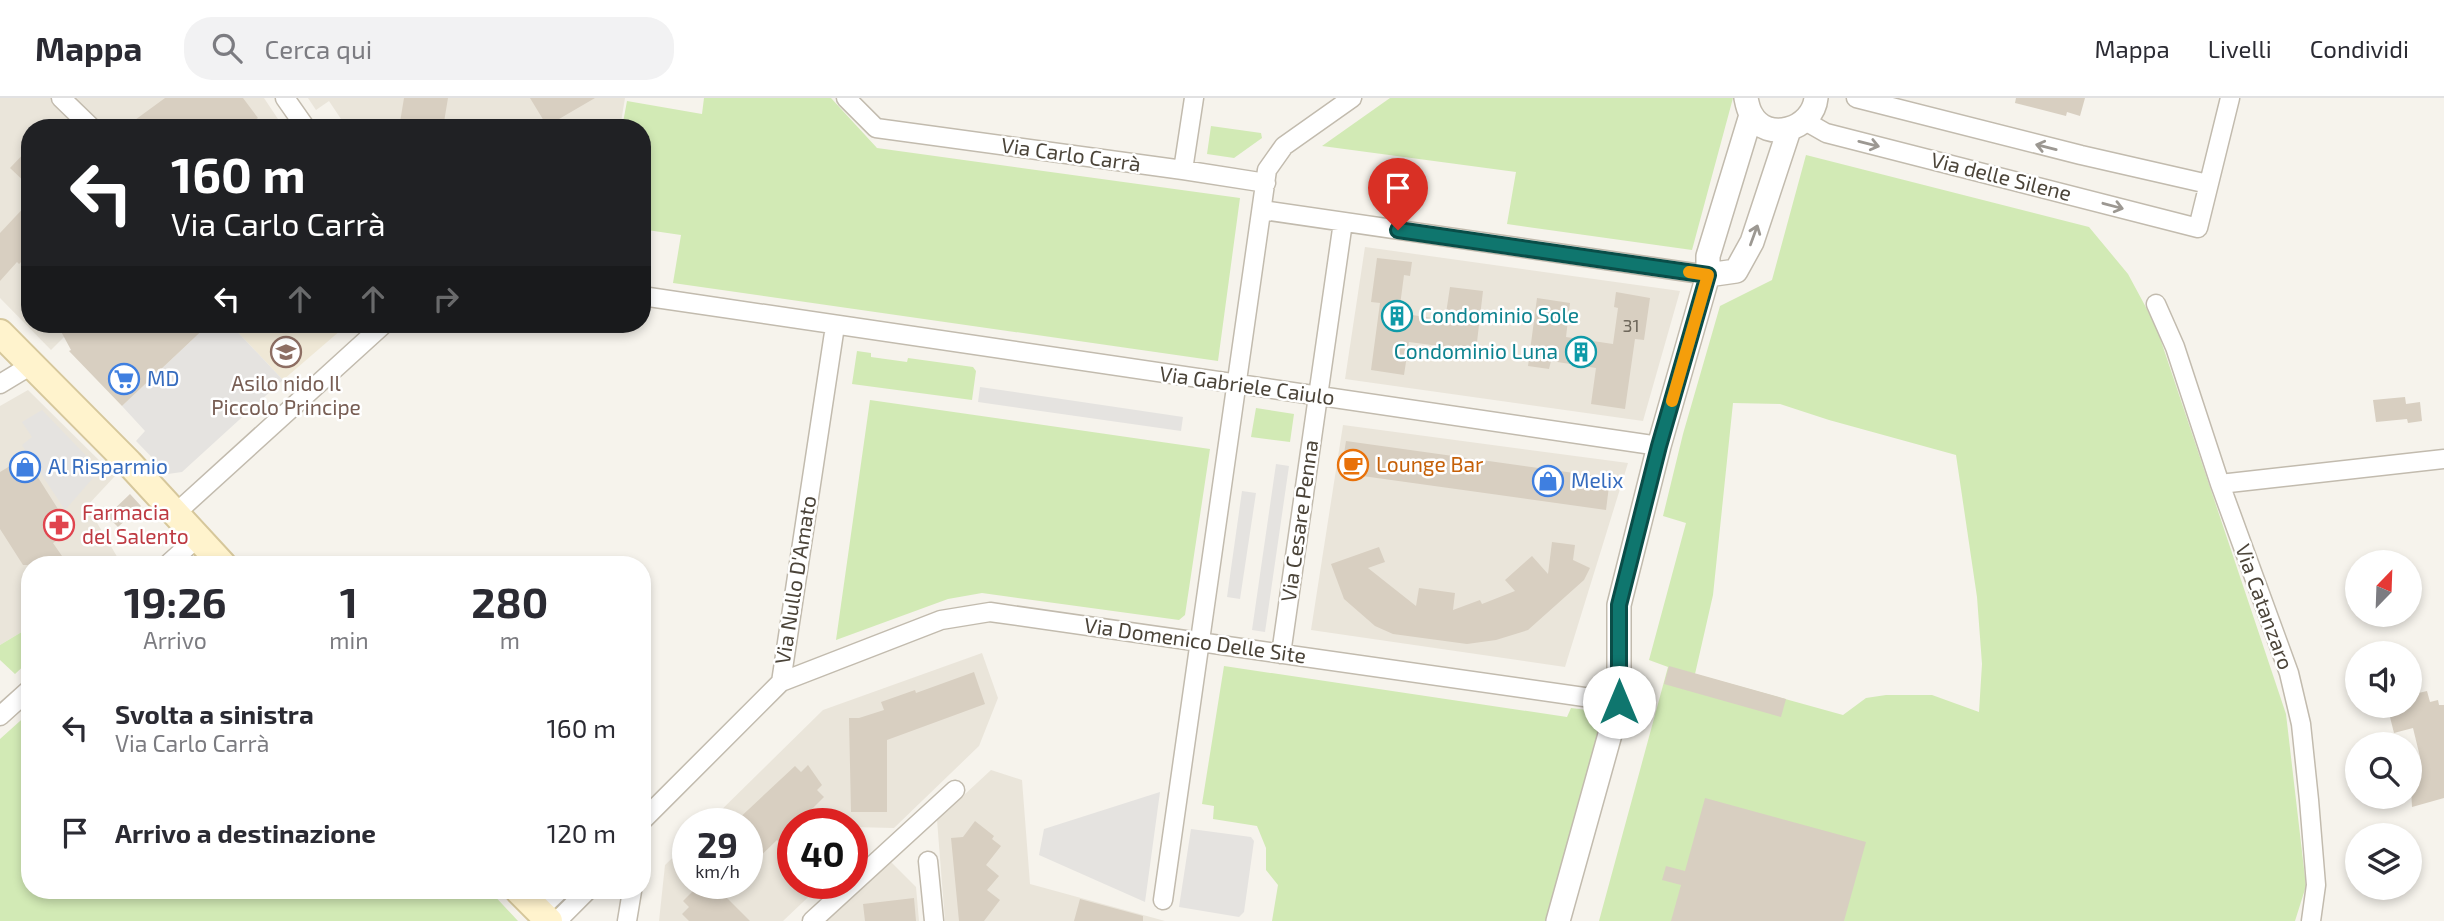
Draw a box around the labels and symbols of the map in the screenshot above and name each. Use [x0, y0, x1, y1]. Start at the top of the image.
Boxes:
street label: Via Carlo Carrà [1000, 131, 1143, 176]
one-way arrow [1857, 138, 1880, 151]
one-way arrow [2035, 140, 2058, 153]
street label: Via delle Silene [1929, 146, 2074, 205]
pin [1368, 158, 1428, 230]
one-way arrow [2101, 200, 2124, 213]
one-way arrow [1748, 225, 1761, 247]
building icon: Condominio Sole [1380, 299, 1414, 333]
place label: Condominio Sole [1420, 302, 1579, 327]
house number: 31 [1622, 314, 1640, 336]
school or university icon: Asilo nido Il Piccolo Principe [269, 335, 303, 369]
building icon: Condominio Luna [1564, 335, 1598, 369]
place label: Condominio Luna [1394, 338, 1558, 363]
street label: Via Gabriele Caiulo [1158, 360, 1337, 409]
supermarket icon: MD [107, 362, 141, 396]
place label: MD [147, 365, 179, 390]
place label: Asilo nido Il Piccolo Principe [211, 370, 361, 419]
street label: Via Cesare Penna [1275, 438, 1322, 603]
cafe icon: Lounge Bar [1336, 448, 1370, 482]
shop icon: Al Risparmio [8, 450, 42, 484]
place label: Lounge Bar [1376, 451, 1484, 476]
place label: Al Risparmio [48, 453, 168, 478]
shop icon: Melix [1531, 464, 1565, 498]
place label: Melix [1571, 467, 1623, 492]
street label: Via Nullo D'Amato [769, 494, 820, 666]
place label: Farmacia del Salento [82, 499, 189, 548]
pharmacy icon: Farmacia del Salento [42, 508, 76, 542]
street label: Via Catanzaro [2231, 540, 2300, 673]
north arrow [2345, 550, 2422, 626]
street label: Via Domenico Delle Site [1083, 612, 1308, 667]
position arrow [1582, 665, 1656, 739]
speed limit sign: 40 [777, 808, 868, 899]

